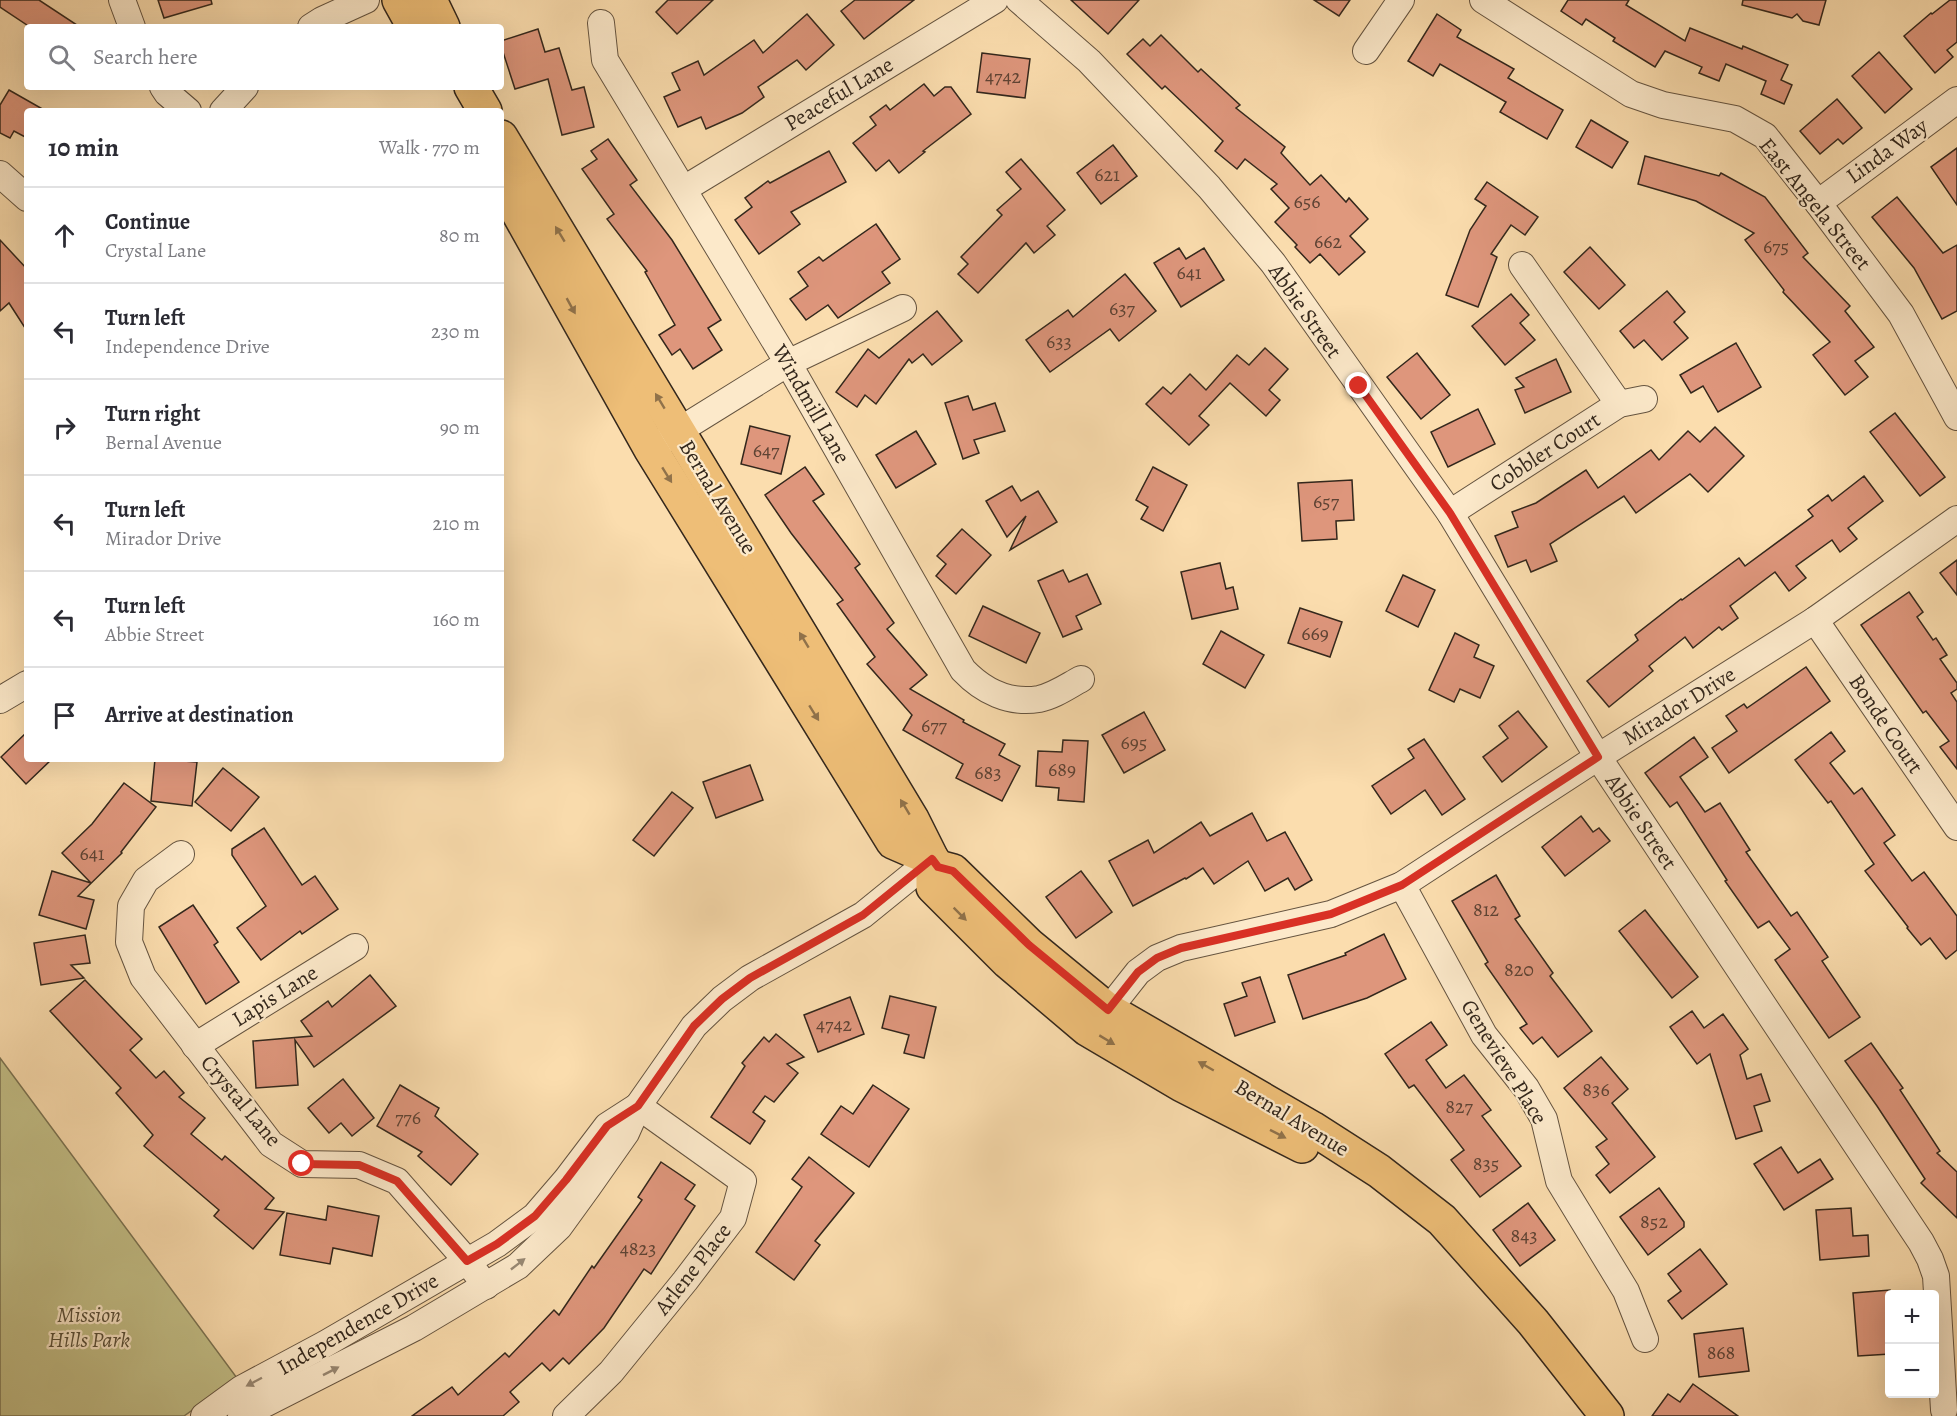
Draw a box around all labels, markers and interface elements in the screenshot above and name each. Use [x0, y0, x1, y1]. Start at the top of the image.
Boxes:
search box [24, 24, 504, 90]
icon: search [45, 41, 78, 74]
text: Search here [93, 42, 198, 72]
street label: Peaceful Lane [779, 50, 899, 138]
house number: 4742 [985, 63, 1022, 90]
street label: Linda Way [1840, 111, 1934, 191]
text: 10 min [48, 130, 119, 165]
street label: East Angela Street [1752, 131, 1878, 277]
text: Walk · 770 m [379, 134, 480, 161]
house number: 621 [1094, 161, 1120, 188]
house number: 656 [1293, 188, 1321, 215]
text: Continue [105, 207, 190, 237]
icon: ahead [48, 219, 81, 252]
text: 80 m [439, 222, 480, 249]
one-way arrow [554, 226, 565, 242]
house number: 662 [1314, 228, 1342, 255]
house number: 675 [1763, 233, 1789, 260]
text: Crystal Lane [105, 237, 206, 264]
street label: Abbie Street [1261, 257, 1349, 364]
house number: 641 [1176, 259, 1202, 286]
house number: 637 [1109, 295, 1136, 322]
one-way arrow [566, 298, 576, 315]
text: Turn left [105, 303, 185, 333]
icon: left [48, 315, 81, 348]
text: 230 m [431, 318, 480, 345]
house number: 633 [1046, 328, 1072, 355]
text: Independence Drive [105, 333, 270, 360]
street label: Windmill Lane [764, 338, 857, 469]
route end [1345, 372, 1371, 398]
one-way arrow [655, 392, 665, 409]
text: Turn right [105, 399, 201, 429]
street label: Cobbler Court [1484, 405, 1606, 499]
icon: right [48, 411, 81, 444]
text: 90 m [440, 414, 480, 441]
text: Bernal Avenue [105, 429, 222, 456]
street label: Bernal Avenue [672, 434, 764, 560]
house number: 647 [753, 437, 780, 464]
one-way arrow [662, 467, 673, 483]
house number: 657 [1313, 488, 1340, 515]
text: Turn left [105, 495, 185, 525]
icon: left [48, 507, 81, 540]
text: 210 m [432, 510, 480, 537]
text: Mirador Drive [105, 525, 221, 552]
text: Turn left [105, 591, 185, 621]
icon: left [48, 603, 81, 636]
text: 160 m [433, 606, 480, 633]
house number: 669 [1301, 620, 1329, 647]
text: Abbie Street [105, 621, 204, 648]
one-way arrow [799, 631, 809, 648]
street label: Mirador Drive [1617, 659, 1741, 753]
street label: Bonde Court [1842, 668, 1930, 780]
icon: arrive [48, 699, 81, 732]
text: Arrive at destination [105, 700, 294, 730]
one-way arrow [808, 705, 819, 721]
house number: 677 [921, 712, 948, 739]
house number: 695 [1121, 729, 1147, 756]
house number: 689 [1048, 756, 1076, 783]
house number: 683 [974, 759, 1002, 786]
street label: Abbie Street [1597, 767, 1684, 876]
one-way arrow [899, 799, 910, 815]
house number: 641 [79, 840, 105, 867]
house number: 812 [1473, 896, 1500, 923]
one-way arrow [952, 906, 966, 920]
house number: 820 [1504, 956, 1534, 983]
street label: Lapis Lane [226, 958, 324, 1034]
street label: Genevieve Place [1454, 994, 1554, 1130]
house number: 4742 [816, 1011, 853, 1038]
one-way arrow [1099, 1035, 1115, 1046]
street label: Crystal Lane [194, 1049, 288, 1153]
one-way arrow [1198, 1061, 1214, 1072]
street label: Bernal Avenue [1229, 1072, 1355, 1164]
house number: 836 [1582, 1076, 1610, 1103]
house number: 827 [1445, 1093, 1473, 1120]
house number: 776 [395, 1104, 421, 1131]
one-way arrow [1270, 1129, 1287, 1139]
route start [288, 1150, 314, 1176]
house number: 835 [1473, 1150, 1499, 1177]
house number: 852 [1640, 1208, 1668, 1235]
street label: Arlene Place [647, 1217, 738, 1322]
house number: 843 [1510, 1222, 1538, 1249]
house number: 4823 [620, 1235, 656, 1262]
one-way arrow [511, 1259, 526, 1271]
street label: Independence Drive [272, 1266, 444, 1382]
map controls [1885, 1290, 1939, 1398]
button: + [1885, 1290, 1939, 1344]
park label: Mission Hills Park [48, 1300, 130, 1355]
house number: 868 [1707, 1339, 1735, 1366]
button: − [1885, 1344, 1939, 1398]
one-way arrow [322, 1367, 340, 1377]
one-way arrow [245, 1377, 262, 1387]

